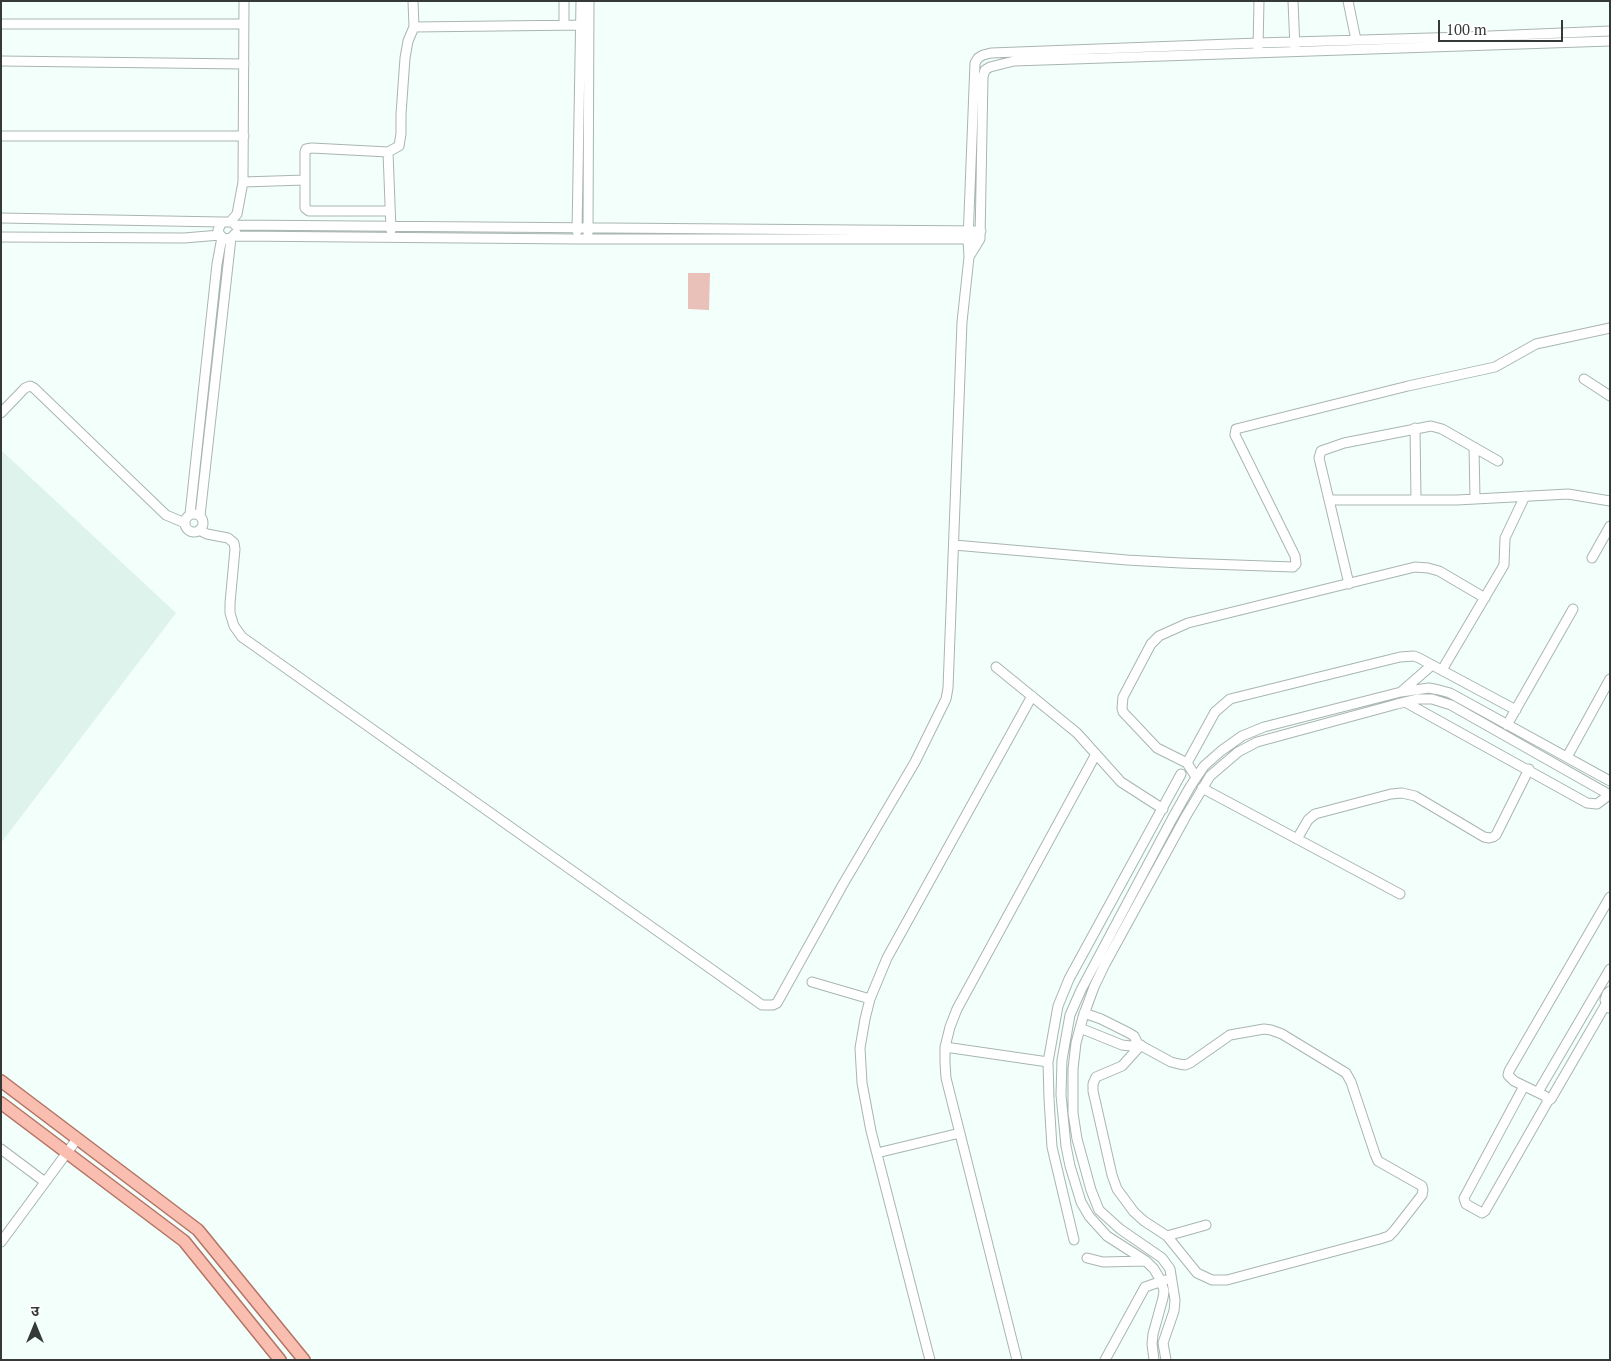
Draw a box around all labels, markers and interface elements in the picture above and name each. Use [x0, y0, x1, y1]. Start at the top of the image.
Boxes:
scale bar [1441, 10, 1566, 42]
text: 100 m [1446, 19, 1487, 39]
north arrow [10, 1301, 60, 1351]
text: उ [31, 1301, 39, 1320]

